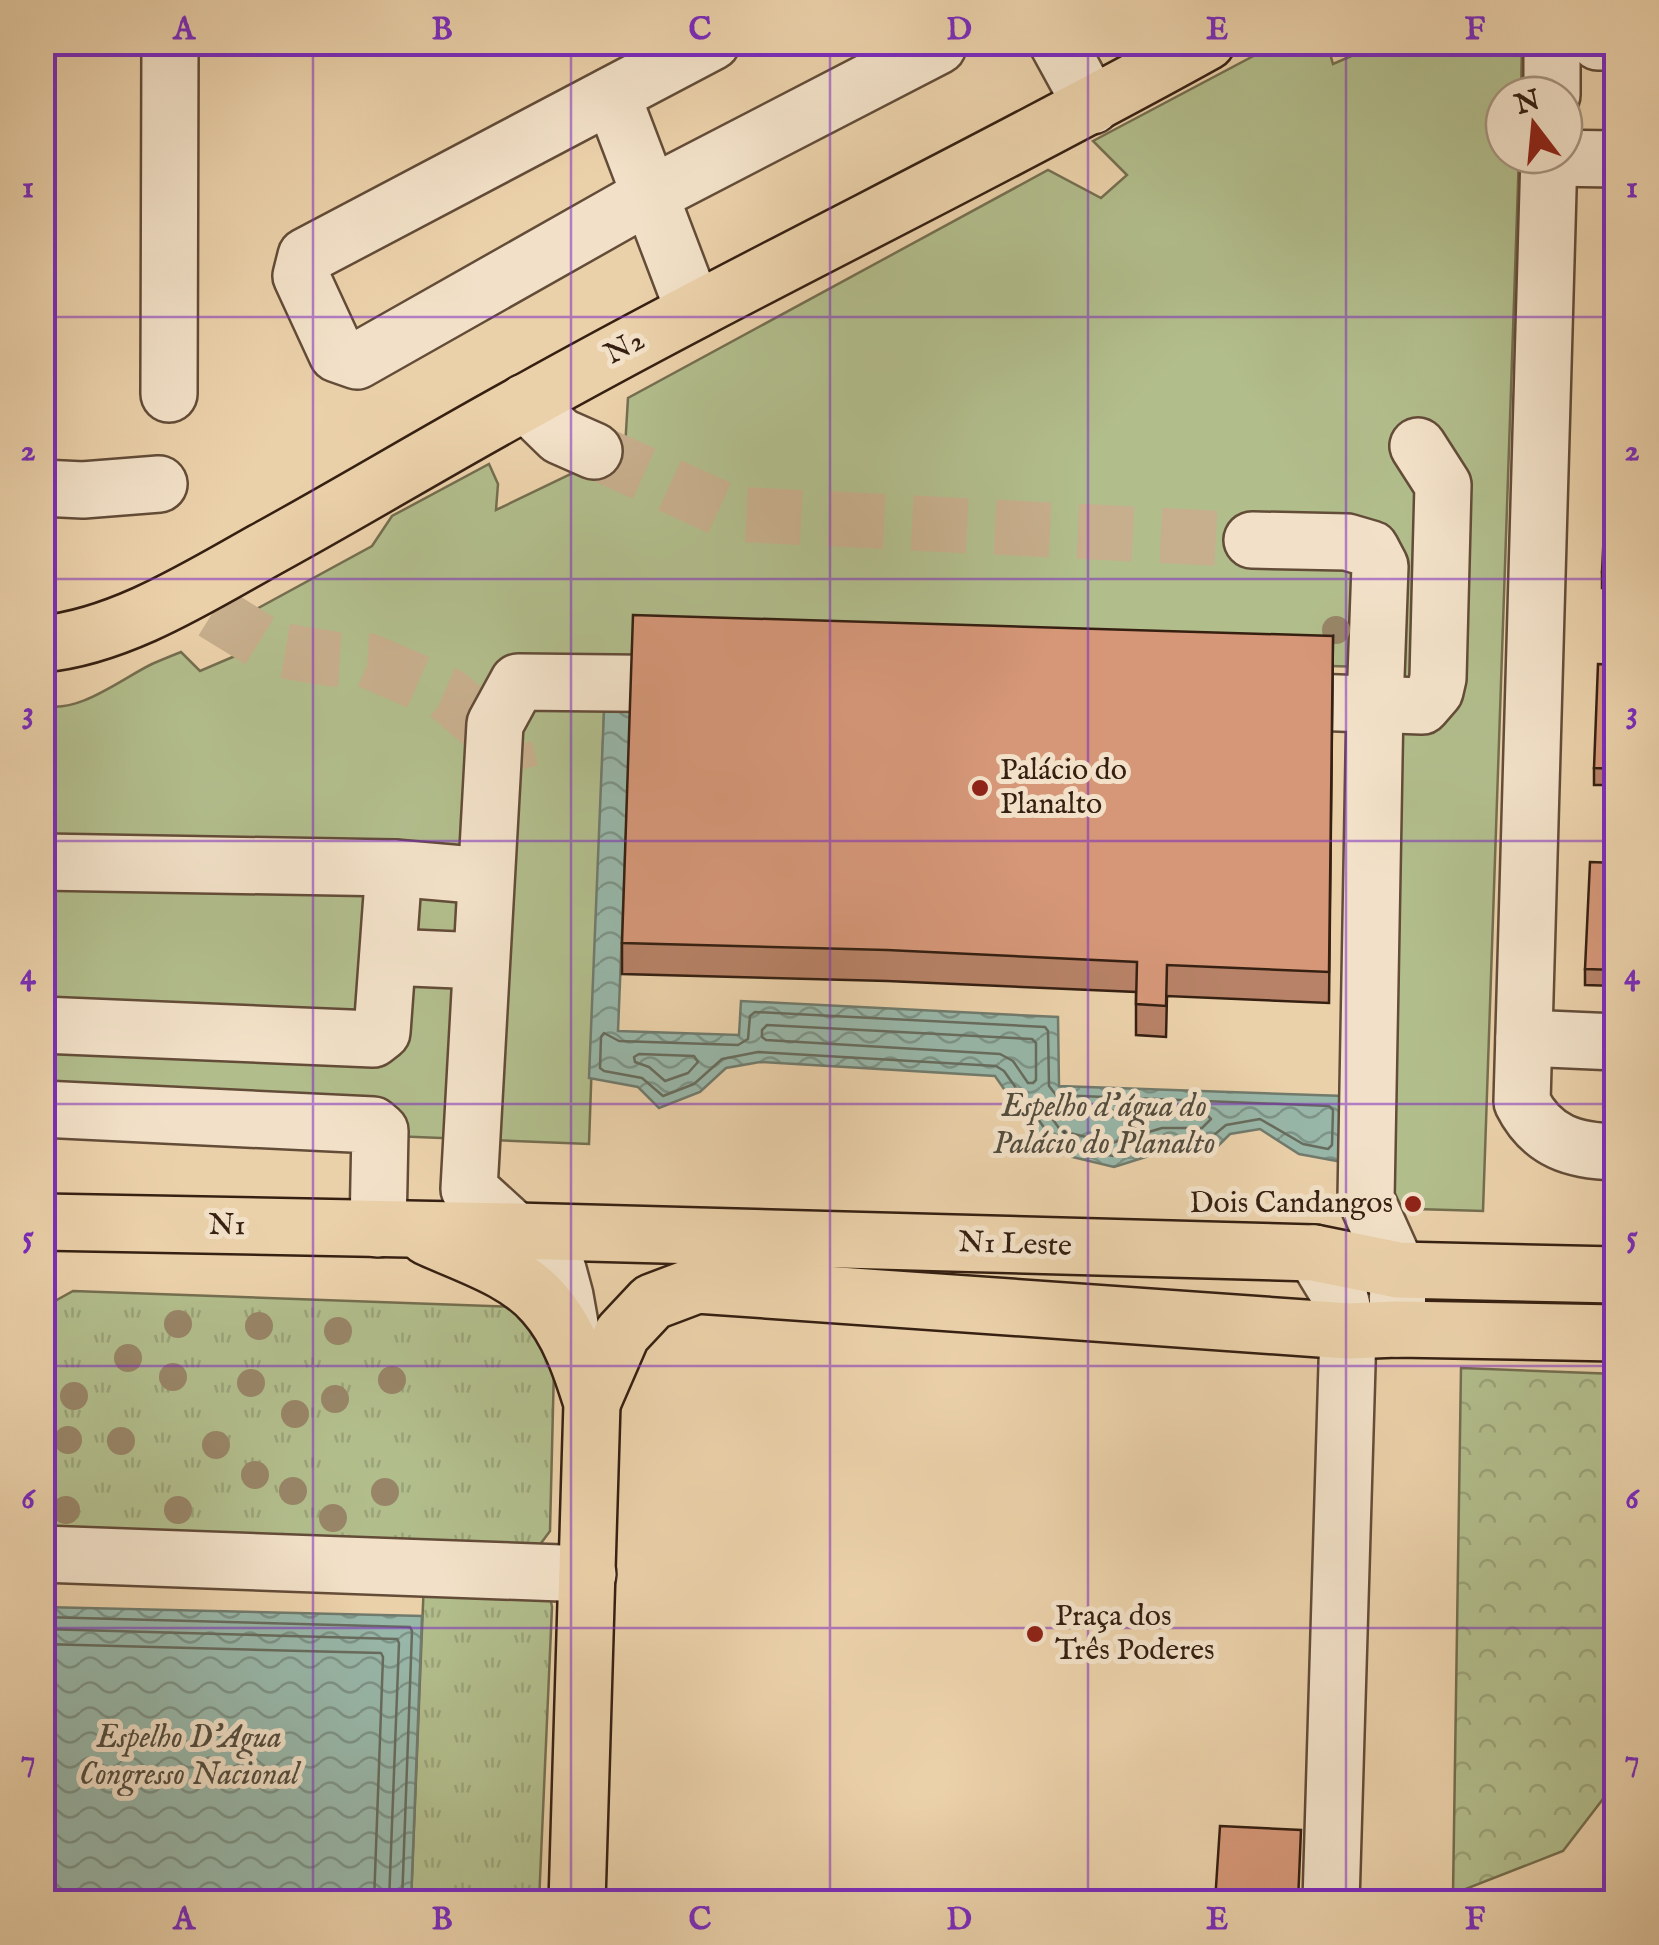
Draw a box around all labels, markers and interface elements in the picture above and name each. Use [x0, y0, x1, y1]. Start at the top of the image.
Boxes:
text: A [171, 10, 196, 51]
text: B [431, 10, 453, 51]
text: C [689, 10, 712, 51]
text: D [946, 10, 972, 51]
text: E [1206, 10, 1228, 51]
text: F [1465, 10, 1486, 51]
north arrow [1484, 75, 1584, 175]
text: N [1510, 83, 1544, 124]
text: 1 [22, 168, 34, 209]
text: 1 [1626, 168, 1638, 209]
street label: N2 [598, 322, 652, 374]
text: 2 [20, 431, 36, 472]
text: 2 [1624, 431, 1640, 472]
text: 3 [22, 693, 34, 734]
text: 3 [1626, 693, 1638, 734]
place label: Palácio do Planalto [1000, 752, 1127, 824]
marker: Palácio do Planalto [969, 777, 991, 799]
text: 4 [20, 955, 36, 996]
text: 4 [1624, 955, 1640, 996]
water label: Espelho d'água do Palácio do Planalto [993, 1087, 1215, 1165]
place label: Dois Candangos [1190, 1185, 1393, 1223]
marker: Dois Candangos [1402, 1193, 1424, 1215]
street label: N1 [208, 1207, 246, 1245]
text: 5 [22, 1217, 34, 1258]
text: 5 [1626, 1217, 1638, 1258]
street label: N1 Leste [958, 1224, 1072, 1266]
text: 6 [21, 1479, 36, 1520]
text: 6 [1625, 1479, 1640, 1520]
place label: Praça dos Três Poderes [1055, 1598, 1214, 1670]
marker: Praça dos Três Poderes [1024, 1623, 1046, 1645]
water label: Espelho D'Agua Congresso Nacional [79, 1718, 302, 1796]
text: 7 [21, 1741, 35, 1782]
text: 7 [1625, 1741, 1639, 1782]
text: A [171, 1900, 196, 1941]
text: B [431, 1900, 453, 1941]
text: C [689, 1900, 712, 1941]
text: D [946, 1900, 972, 1941]
text: E [1206, 1900, 1228, 1941]
text: F [1465, 1900, 1486, 1941]

